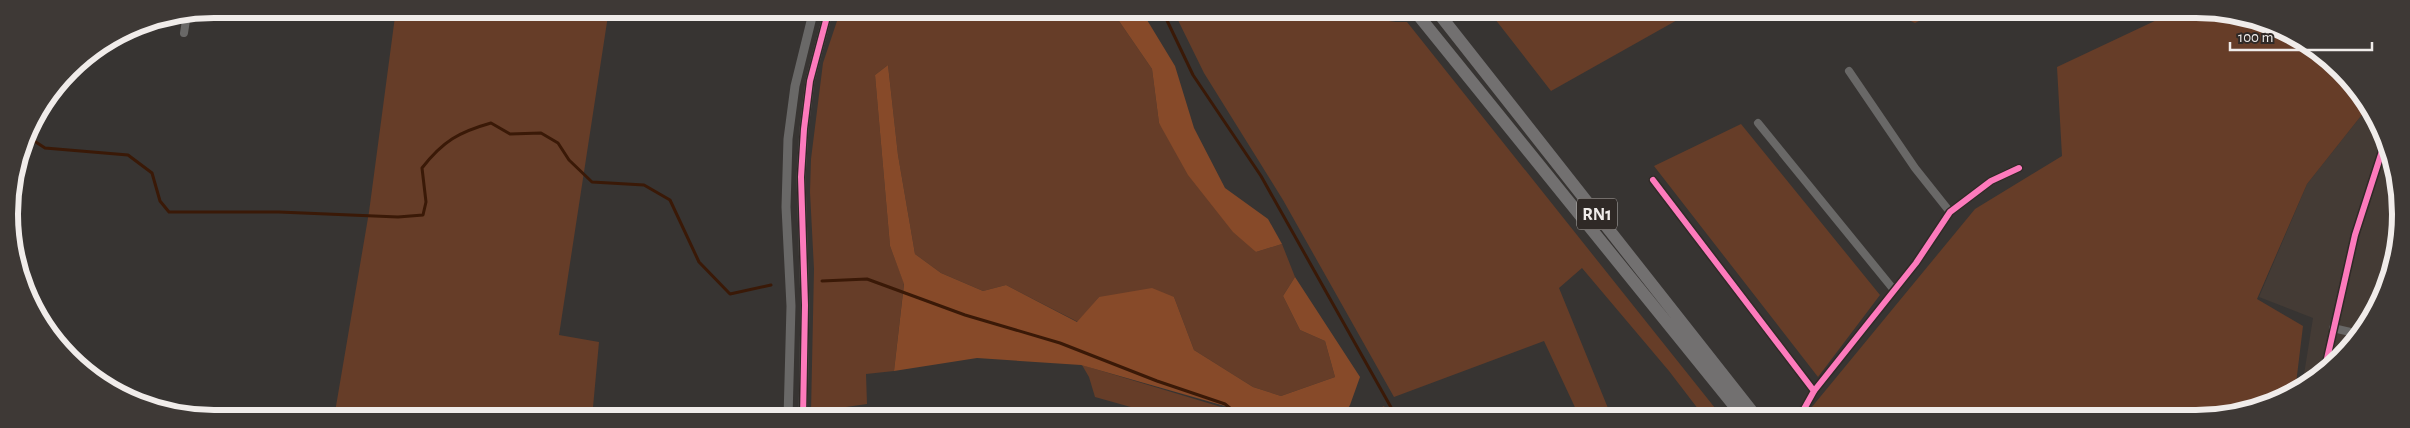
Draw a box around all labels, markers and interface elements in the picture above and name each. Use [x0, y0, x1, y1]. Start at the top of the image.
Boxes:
scale bar [2230, 20, 2372, 52]
text: 100 m [2238, 30, 2273, 45]
road number: RN1 [1577, 198, 1617, 230]

